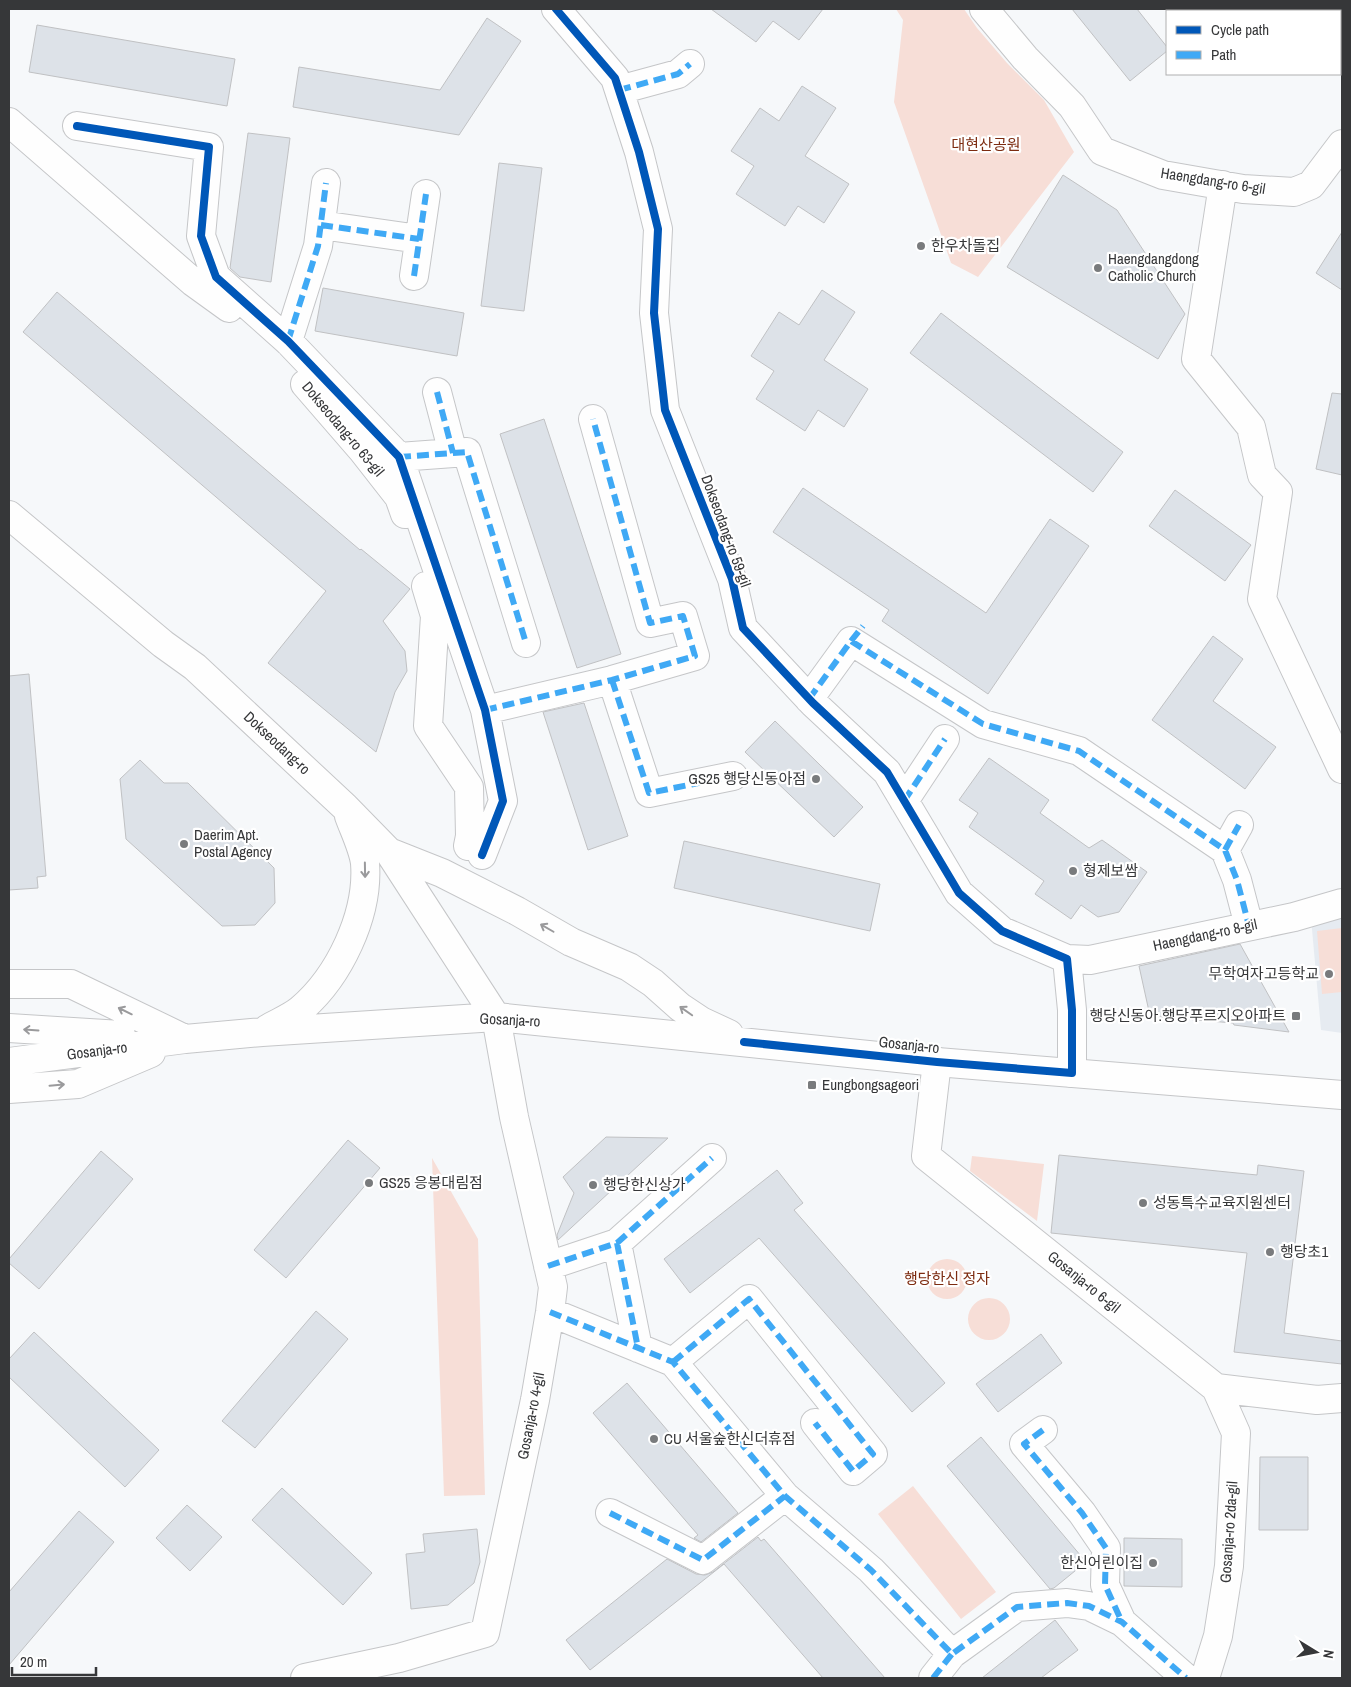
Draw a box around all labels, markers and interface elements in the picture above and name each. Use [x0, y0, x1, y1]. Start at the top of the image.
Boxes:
legend [1166, 10, 1341, 75]
text: Cycle path [1211, 19, 1269, 40]
text: Path [1211, 44, 1236, 65]
park label: 대현산공원 [951, 134, 1021, 155]
street label: Haengdang-ro 6-gil [1159, 162, 1267, 199]
place label: 한우차돌집 [931, 235, 1000, 256]
marker: 한우차돌집 [915, 240, 927, 252]
place label: Haengdangdong Catholic Church [1108, 248, 1199, 286]
marker: Haengdangdong Catholic Church [1092, 262, 1104, 274]
street label: Dokseodang-ro 63-gil [297, 377, 389, 481]
street label: Dokseodang-ro 59-gil [696, 472, 757, 590]
street label: Dokseodang-ro [239, 706, 315, 779]
place label: GS25 행당신동아점 [688, 768, 806, 789]
marker: GS25 행당신동아점 [810, 773, 822, 785]
place label: Daerim Apt. Postal Agency [194, 824, 273, 862]
marker: Daerim Apt. Postal Agency [178, 838, 190, 850]
place label: 형제보쌈 [1083, 860, 1138, 881]
one-way arrow [360, 862, 370, 878]
marker: 형제보쌈 [1067, 865, 1079, 877]
street label: Haengdang-ro 8-gil [1151, 913, 1259, 956]
one-way arrow [540, 922, 555, 932]
place label: 무학여자고등학교 [1209, 963, 1319, 984]
marker: 무학여자고등학교 [1323, 968, 1335, 980]
one-way arrow [118, 1005, 133, 1015]
one-way arrow [679, 1005, 693, 1015]
place label: 행당신동아.행당푸르지오아파트 [1089, 1005, 1286, 1026]
street label: Gosanja-ro [479, 1007, 541, 1032]
marker: 행당신동아.행당푸르지오아파트 [1290, 1010, 1302, 1022]
one-way arrow [23, 1025, 39, 1034]
street label: Gosanja-ro [878, 1031, 941, 1058]
street label: Gosanja-ro [65, 1036, 129, 1065]
place label: Eungbongsageori [822, 1074, 919, 1095]
marker: Eungbongsageori [806, 1079, 818, 1091]
one-way arrow [49, 1081, 65, 1090]
place label: GS25 응봉대림점 [379, 1172, 483, 1193]
place label: 행당한신상가 [603, 1174, 686, 1195]
marker: GS25 응봉대림점 [363, 1177, 375, 1189]
marker: 행당한신상가 [587, 1179, 599, 1191]
place label: 성동특수교육지원센터 [1153, 1192, 1291, 1213]
marker: 성동특수교육지원센터 [1137, 1197, 1149, 1209]
place label: 행당초1 [1280, 1241, 1328, 1262]
street label: Gosanja-ro 6-gil [1043, 1246, 1125, 1318]
marker: 행당초1 [1264, 1246, 1276, 1258]
park label: 행당한신 정자 [904, 1268, 990, 1289]
street label: Gosanja-ro 4-gil [512, 1371, 549, 1461]
place label: CU 서울숲한신더휴점 [664, 1428, 796, 1449]
marker: CU 서울숲한신더휴점 [648, 1433, 660, 1445]
street label: Gosanja-ro 2da-gil [1214, 1480, 1243, 1584]
place label: 한신어린이집 [1060, 1552, 1143, 1573]
marker: 한신어린이집 [1147, 1557, 1159, 1569]
north arrow [1291, 1627, 1341, 1677]
scale bar [12, 1644, 96, 1676]
text: N [1319, 1649, 1338, 1660]
text: 20 m [20, 1651, 47, 1672]

